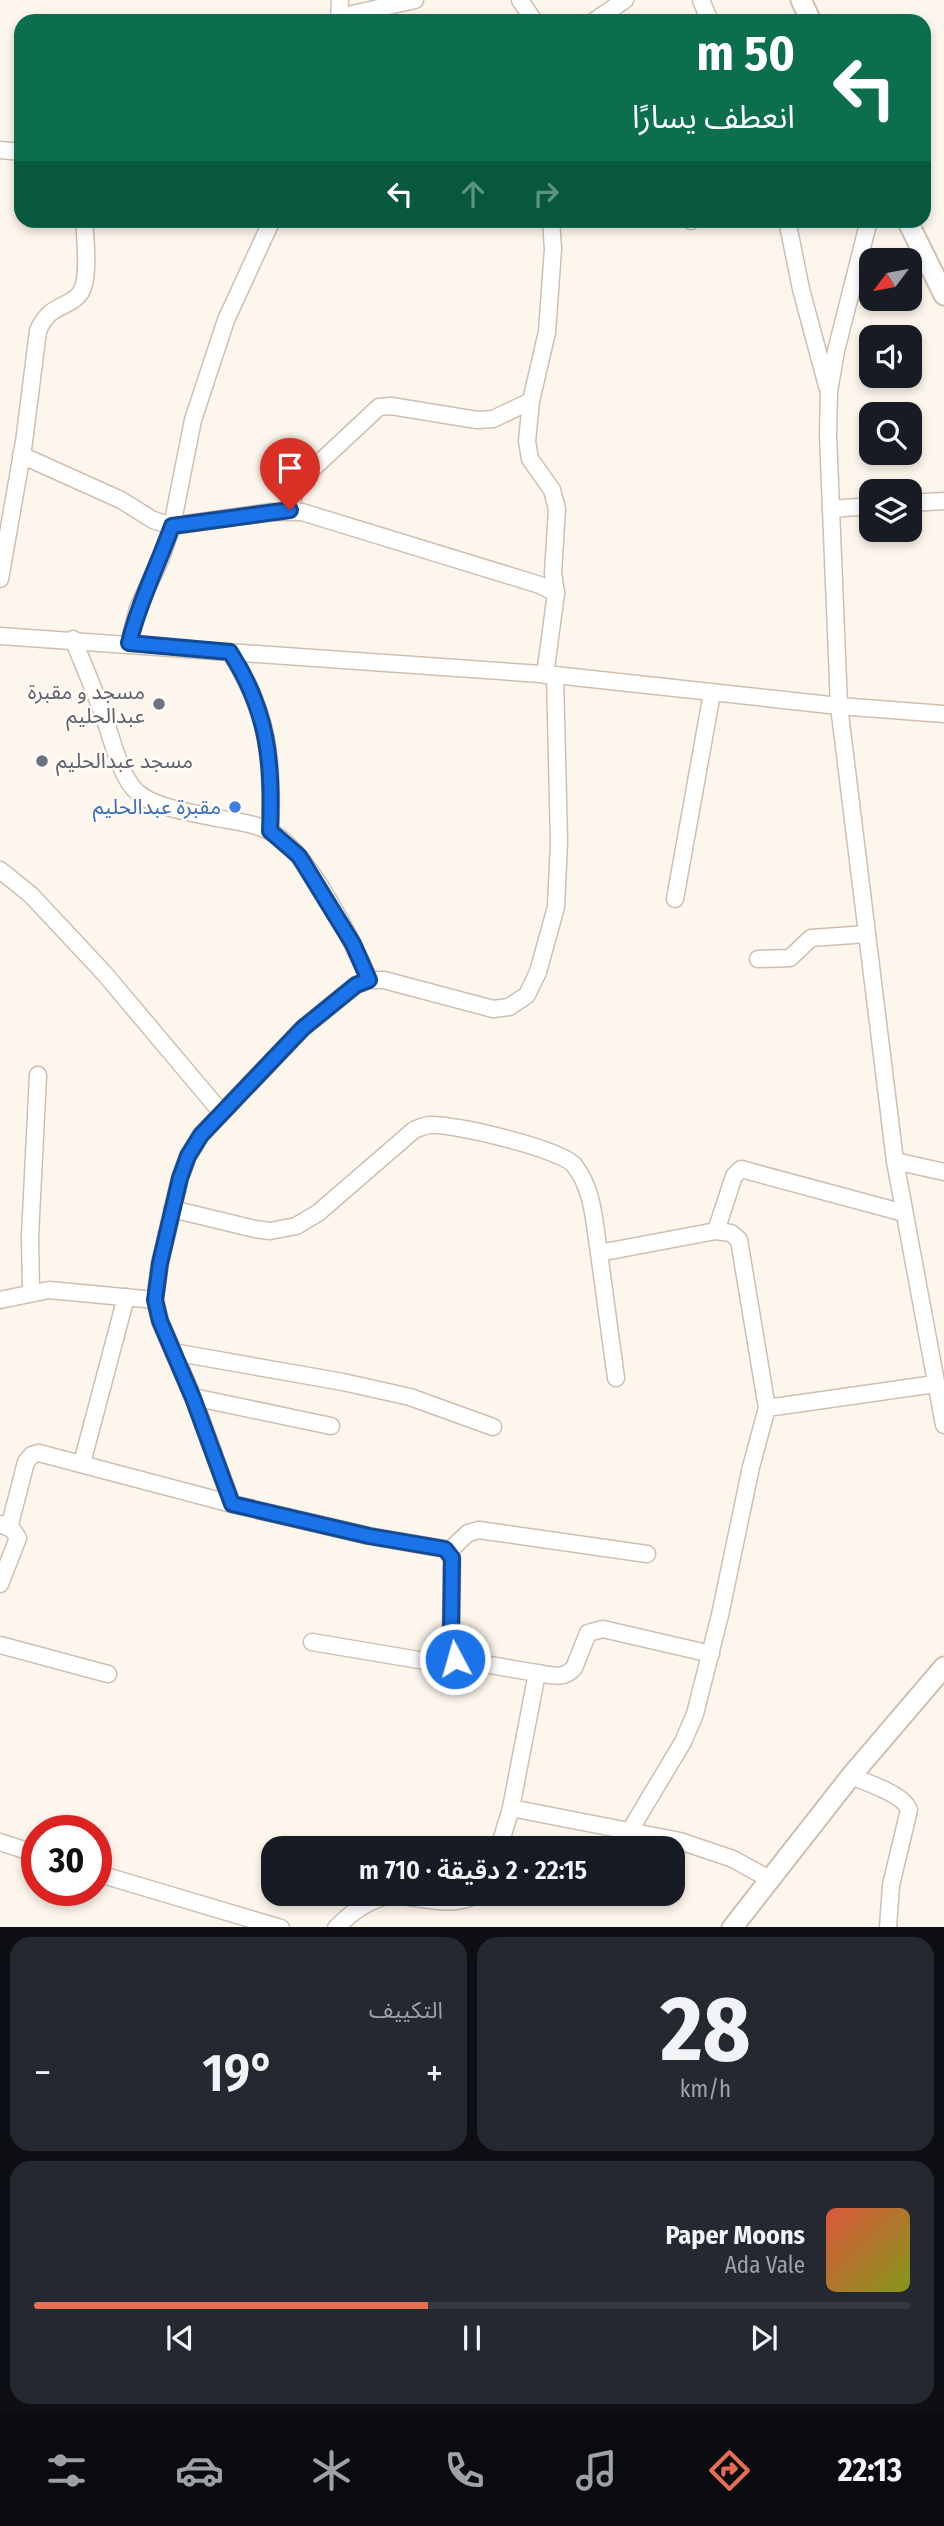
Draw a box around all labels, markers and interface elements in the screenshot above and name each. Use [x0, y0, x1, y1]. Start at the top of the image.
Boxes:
text: 50 m [697, 24, 795, 83]
icon: left [819, 42, 910, 133]
text: انعطف يسارًا [632, 98, 795, 136]
icon: left [381, 175, 419, 213]
icon: ahead [454, 175, 492, 213]
icon: right [527, 175, 565, 213]
north arrow [859, 248, 922, 312]
map controls [859, 248, 922, 542]
button: sound [859, 325, 922, 388]
button: search [859, 402, 922, 465]
pin [260, 438, 320, 510]
icon: arrive [271, 449, 309, 487]
button: layers [859, 479, 922, 542]
place label: مسجد و مقبرة عبدالحليم [28, 679, 145, 731]
marker: مسجد و مقبرة عبدالحليم [151, 696, 167, 712]
place label: مسجد عبدالحليم [56, 748, 193, 776]
marker: مسجد عبدالحليم [34, 753, 50, 769]
place label: مقبرة عبدالحليم [93, 794, 221, 822]
marker: مقبرة عبدالحليم [227, 799, 243, 815]
position arrow [418, 1622, 492, 1696]
speed limit sign: 30 [21, 1815, 112, 1906]
text: 22:15 · 2 دقيقة · 710 m [359, 1855, 587, 1886]
text: 28 [660, 1975, 751, 2084]
text: التكييف [369, 1996, 443, 2024]
text: 19° [202, 2042, 275, 2105]
text: − [34, 2050, 51, 2096]
text: + [426, 2050, 443, 2096]
text: km/h [680, 2075, 731, 2103]
text: Paper Moons [665, 2220, 805, 2251]
text: Ada Vale [725, 2251, 805, 2279]
icon: previous [161, 2319, 199, 2357]
icon: pause [453, 2319, 491, 2357]
icon: next [745, 2319, 783, 2357]
icon: filters [42, 2446, 91, 2495]
icon: car [175, 2446, 224, 2495]
icon: climate [307, 2446, 356, 2495]
icon: phone [440, 2446, 489, 2495]
icon: music [572, 2446, 621, 2495]
icon: directions [705, 2446, 754, 2495]
text: 22:13 [838, 2451, 902, 2489]

